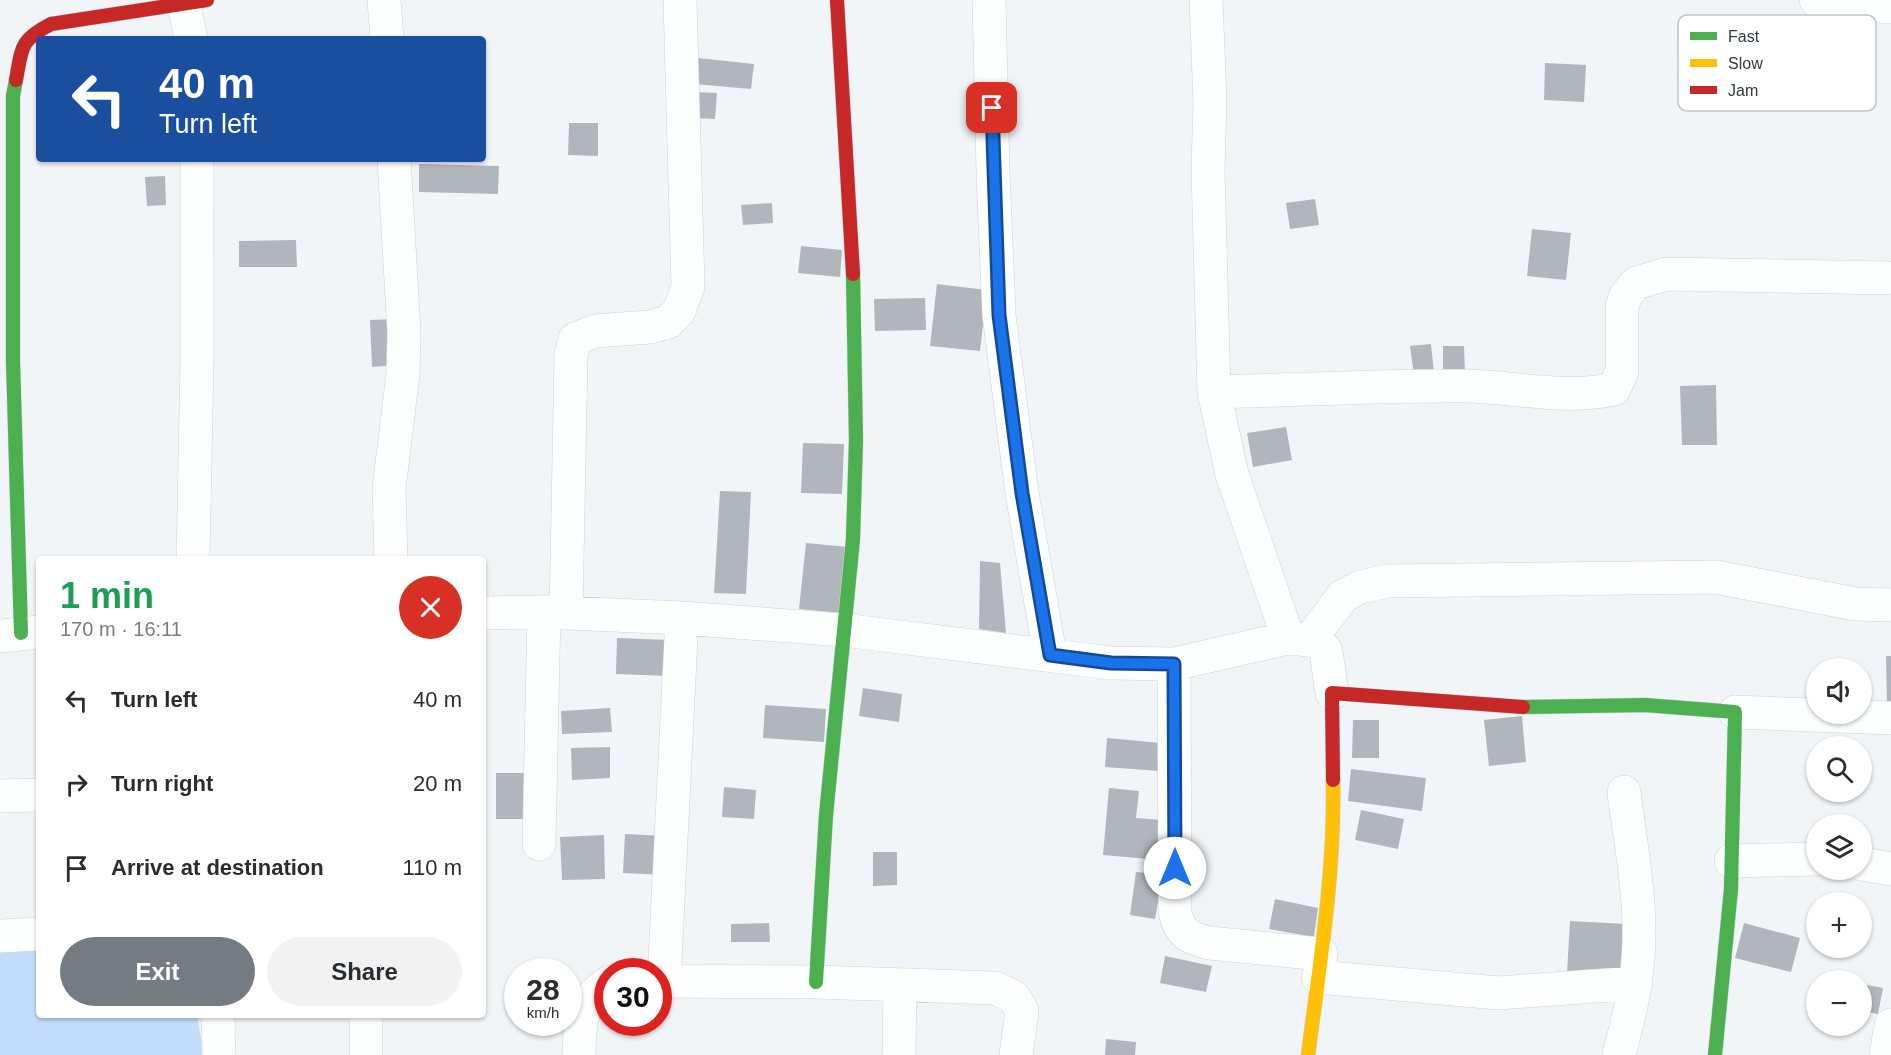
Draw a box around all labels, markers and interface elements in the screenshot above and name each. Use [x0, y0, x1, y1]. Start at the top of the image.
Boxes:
legend [1678, 15, 1876, 111]
text: Fast [1728, 28, 1760, 45]
text: Slow [1728, 55, 1763, 72]
icon: left [60, 60, 138, 138]
text: 40 m [159, 60, 255, 107]
pin [966, 82, 1017, 133]
text: Jam [1728, 82, 1758, 99]
icon: arrive [975, 91, 1008, 124]
text: Turn left [159, 109, 257, 139]
text: 1 min [60, 575, 154, 616]
button: close [399, 576, 462, 639]
text: 170 m · 16:11 [60, 618, 182, 640]
map controls [1806, 658, 1872, 1036]
button: sound [1806, 658, 1872, 724]
icon: left [60, 684, 93, 717]
text: Turn left [111, 687, 197, 712]
text: 40 m [413, 687, 462, 712]
button: search [1806, 736, 1872, 802]
icon: right [60, 768, 93, 801]
text: Turn right [111, 771, 213, 796]
text: 20 m [413, 771, 462, 796]
button: layers [1806, 814, 1872, 880]
position arrow [1143, 836, 1207, 900]
icon: arrive [60, 852, 93, 885]
text: Arrive at destination [111, 855, 324, 880]
text: 110 m [402, 855, 462, 880]
button: + [1806, 892, 1872, 958]
button: Exit [60, 937, 255, 1006]
button: Share [267, 937, 462, 1006]
speed limit sign: 30 [594, 958, 672, 1036]
button: − [1806, 970, 1872, 1036]
text: 28 [526, 973, 560, 1006]
text: km/h [527, 1004, 559, 1021]

